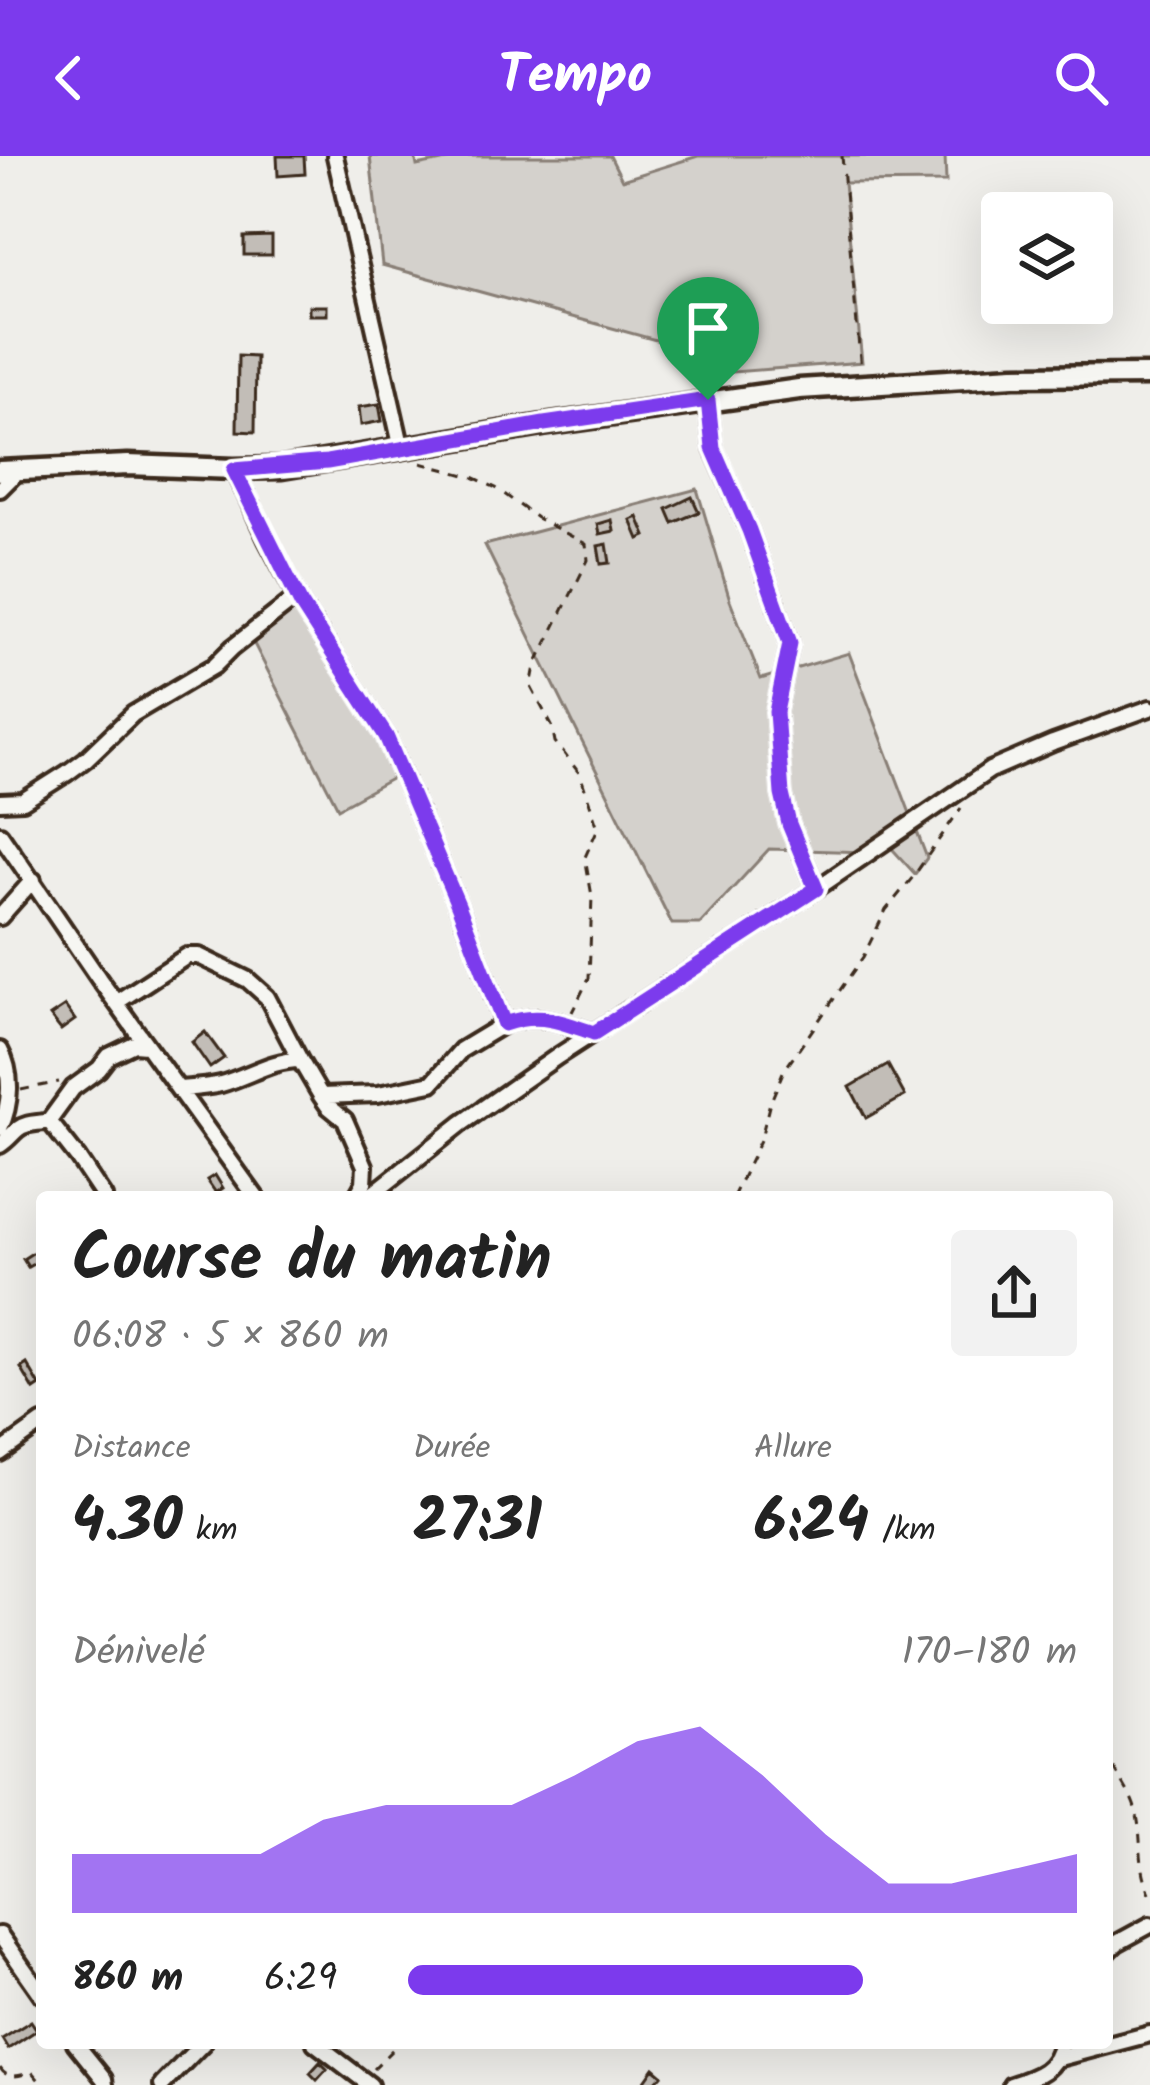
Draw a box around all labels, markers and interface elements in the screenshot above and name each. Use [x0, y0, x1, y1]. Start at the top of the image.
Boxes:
text: Tempo [498, 35, 652, 121]
icon: back [36, 45, 102, 111]
icon: search [1048, 45, 1114, 111]
map controls [981, 192, 1113, 324]
button: layers [981, 192, 1113, 324]
pin [657, 277, 759, 400]
icon: arrive [675, 295, 741, 361]
text: Course du matin [72, 1209, 552, 1314]
button: share [951, 1230, 1077, 1356]
text: 06:08 · 5 × 860 m [72, 1307, 389, 1369]
text: Distance [72, 1423, 191, 1476]
text: Durée [413, 1423, 490, 1476]
text: Allure [754, 1423, 832, 1476]
text: 4.30 [72, 1476, 183, 1572]
text: 27:31 [413, 1476, 542, 1572]
text: 6:24 [754, 1476, 869, 1572]
text: km [183, 1505, 238, 1558]
text: /km [869, 1505, 936, 1558]
text: Dénivelé [72, 1623, 205, 1685]
text: 170–180 m [902, 1623, 1077, 1685]
text: 860 m [72, 1949, 183, 2011]
text: 6:29 [264, 1949, 337, 2011]

